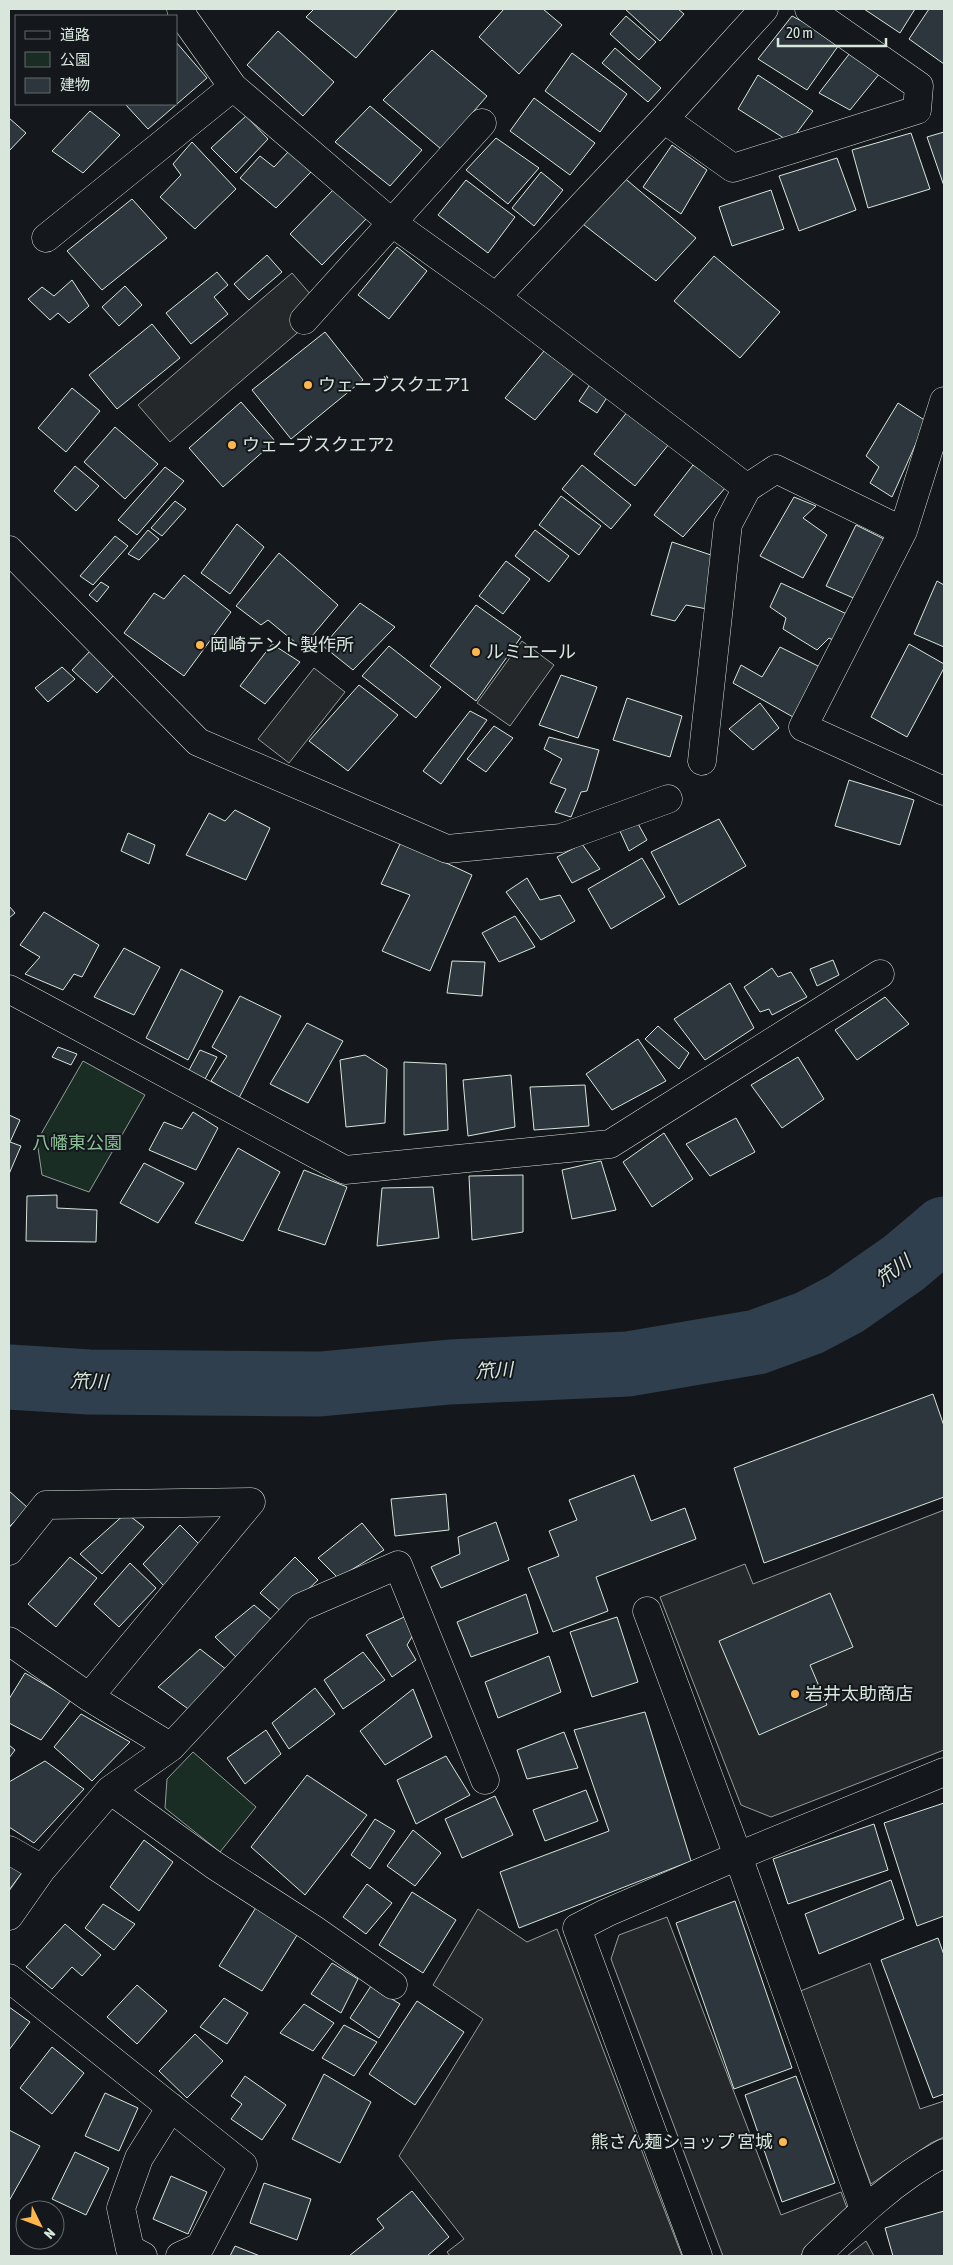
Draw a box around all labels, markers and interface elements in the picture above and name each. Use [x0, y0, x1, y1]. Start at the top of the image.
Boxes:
legend [15, 15, 178, 105]
scale bar [778, 15, 886, 47]
text: 20 m [786, 24, 813, 41]
text: 道路 [60, 26, 90, 43]
text: 公園 [60, 51, 90, 68]
text: 建物 [60, 76, 90, 93]
place label: ウェーブスクエア1 [318, 374, 469, 395]
marker: ウェーブスクエア1 [302, 379, 314, 391]
place label: ウェーブスクエア2 [242, 434, 393, 455]
marker: ウェーブスクエア2 [226, 439, 238, 451]
place label: 岡崎テント製作所 [210, 634, 354, 655]
marker: 岡崎テント製作所 [194, 639, 206, 651]
place label: ルミエール [486, 641, 576, 662]
marker: ルミエール [470, 646, 482, 658]
park label: 八幡東公園 [32, 1132, 122, 1153]
water label: 笊川 [871, 1249, 916, 1290]
water label: 笊川 [474, 1358, 516, 1382]
water label: 笊川 [70, 1369, 110, 1393]
place label: 岩井太助商店 [805, 1683, 913, 1704]
marker: 岩井太助商店 [789, 1688, 801, 1700]
place label: 熊さん麺ショップ 宮城 [591, 2131, 773, 2152]
marker: 熊さん麺ショップ 宮城 [777, 2136, 789, 2148]
north arrow [15, 2200, 65, 2250]
text: N [41, 2225, 58, 2242]

